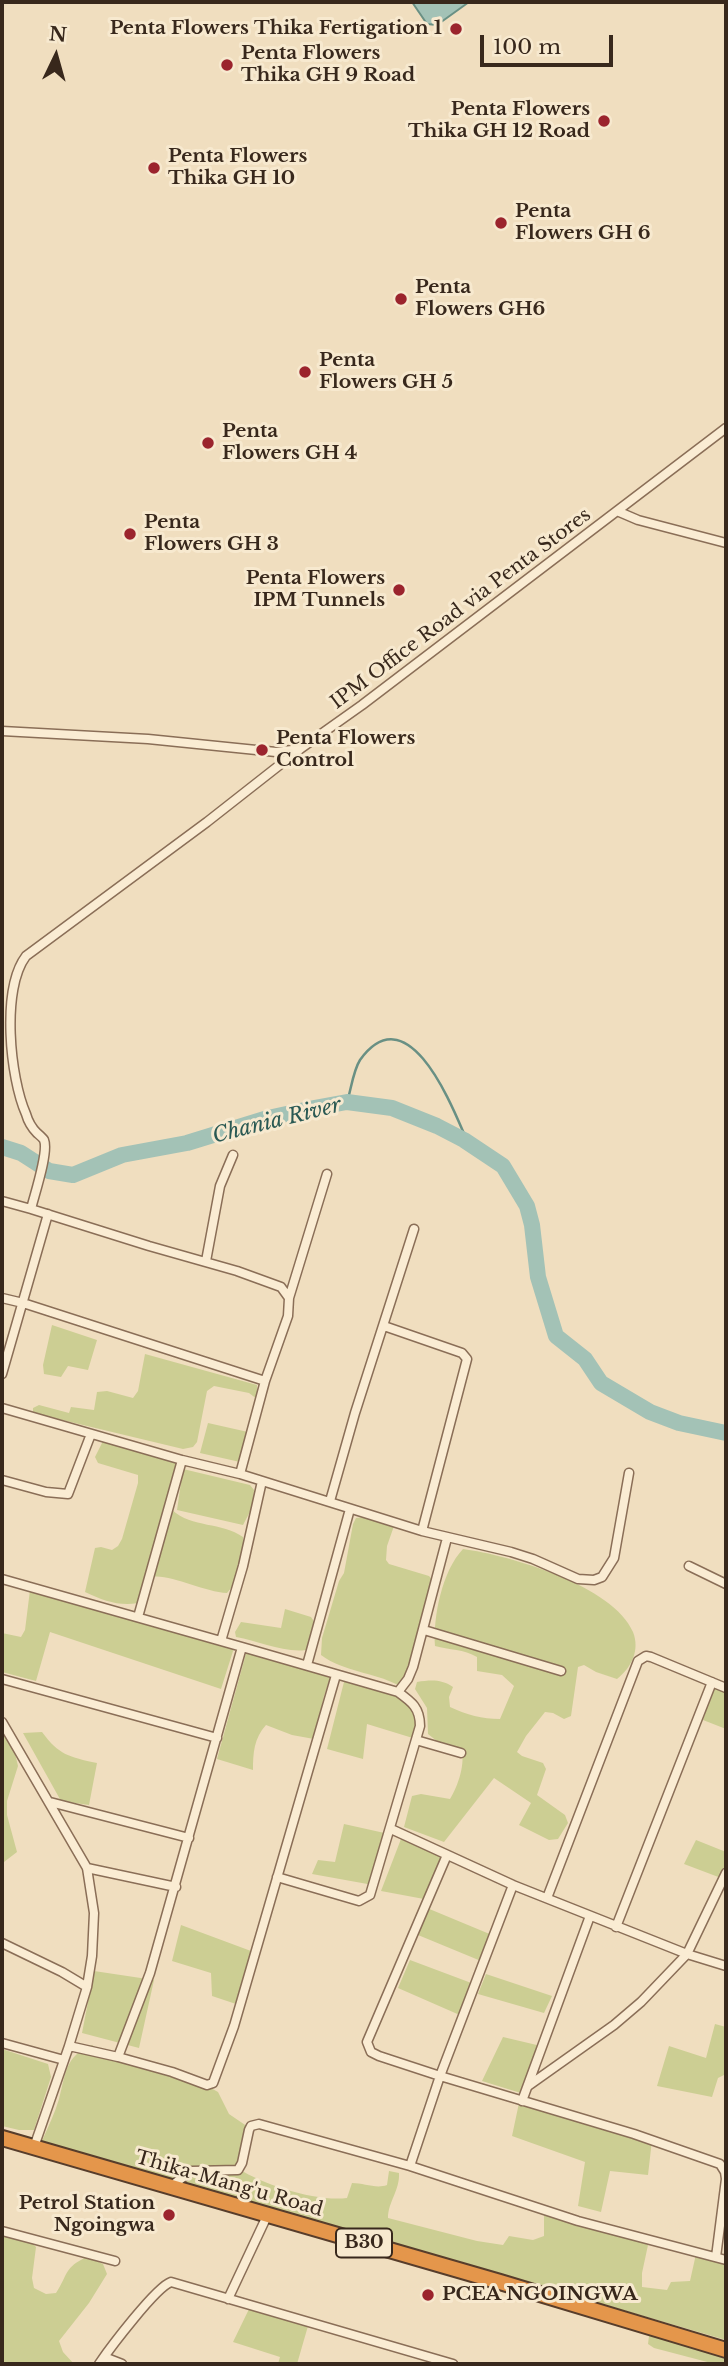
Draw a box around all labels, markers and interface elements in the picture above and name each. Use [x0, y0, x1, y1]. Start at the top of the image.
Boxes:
place label: Penta Flowers Thika Fertigation 1 [110, 18, 442, 40]
north arrow [21, 21, 91, 91]
marker: Penta Flowers Thika Fertigation 1 [448, 21, 464, 37]
scale bar [483, 21, 616, 65]
text: N [48, 22, 68, 47]
text: 100 m [493, 34, 561, 60]
place label: Penta Flowers Thika GH 9 Road [241, 43, 415, 87]
marker: Penta Flowers Thika GH 9 Road [219, 57, 235, 73]
place label: Penta Flowers Thika GH 12 Road [408, 99, 590, 143]
marker: Penta Flowers Thika GH 12 Road [596, 113, 612, 129]
place label: Penta Flowers Thika GH 10 [168, 146, 307, 190]
marker: Penta Flowers Thika GH 10 [146, 160, 162, 176]
place label: Penta Flowers GH 6 [515, 201, 650, 245]
marker: Penta Flowers GH 6 [493, 215, 509, 231]
place label: Penta Flowers GH6 [415, 277, 545, 321]
marker: Penta Flowers GH6 [393, 291, 409, 307]
place label: Penta Flowers GH 5 [319, 350, 453, 394]
marker: Penta Flowers GH 5 [297, 364, 313, 380]
place label: Penta Flowers GH 4 [222, 421, 357, 465]
marker: Penta Flowers GH 4 [200, 435, 216, 451]
street label: IPM Office Road via Penta Stores [326, 504, 596, 714]
place label: Penta Flowers GH 3 [144, 512, 279, 556]
marker: Penta Flowers GH 3 [122, 526, 138, 542]
place label: Penta Flowers IPM Tunnels [246, 568, 385, 612]
marker: Penta Flowers IPM Tunnels [391, 582, 407, 598]
place label: Penta Flowers Control [276, 728, 415, 772]
marker: Penta Flowers Control [254, 742, 270, 758]
water label: Chania River [210, 1093, 344, 1149]
street label: Thika-Mang'u Road [133, 2146, 325, 2222]
place label: Petrol Station Ngoingwa [19, 2193, 155, 2237]
marker: Petrol Station Ngoingwa [161, 2207, 177, 2223]
road number: B30 [336, 2228, 392, 2258]
place label: PCEA NGOINGWA [442, 2284, 638, 2306]
marker: PCEA NGOINGWA [420, 2287, 436, 2303]

